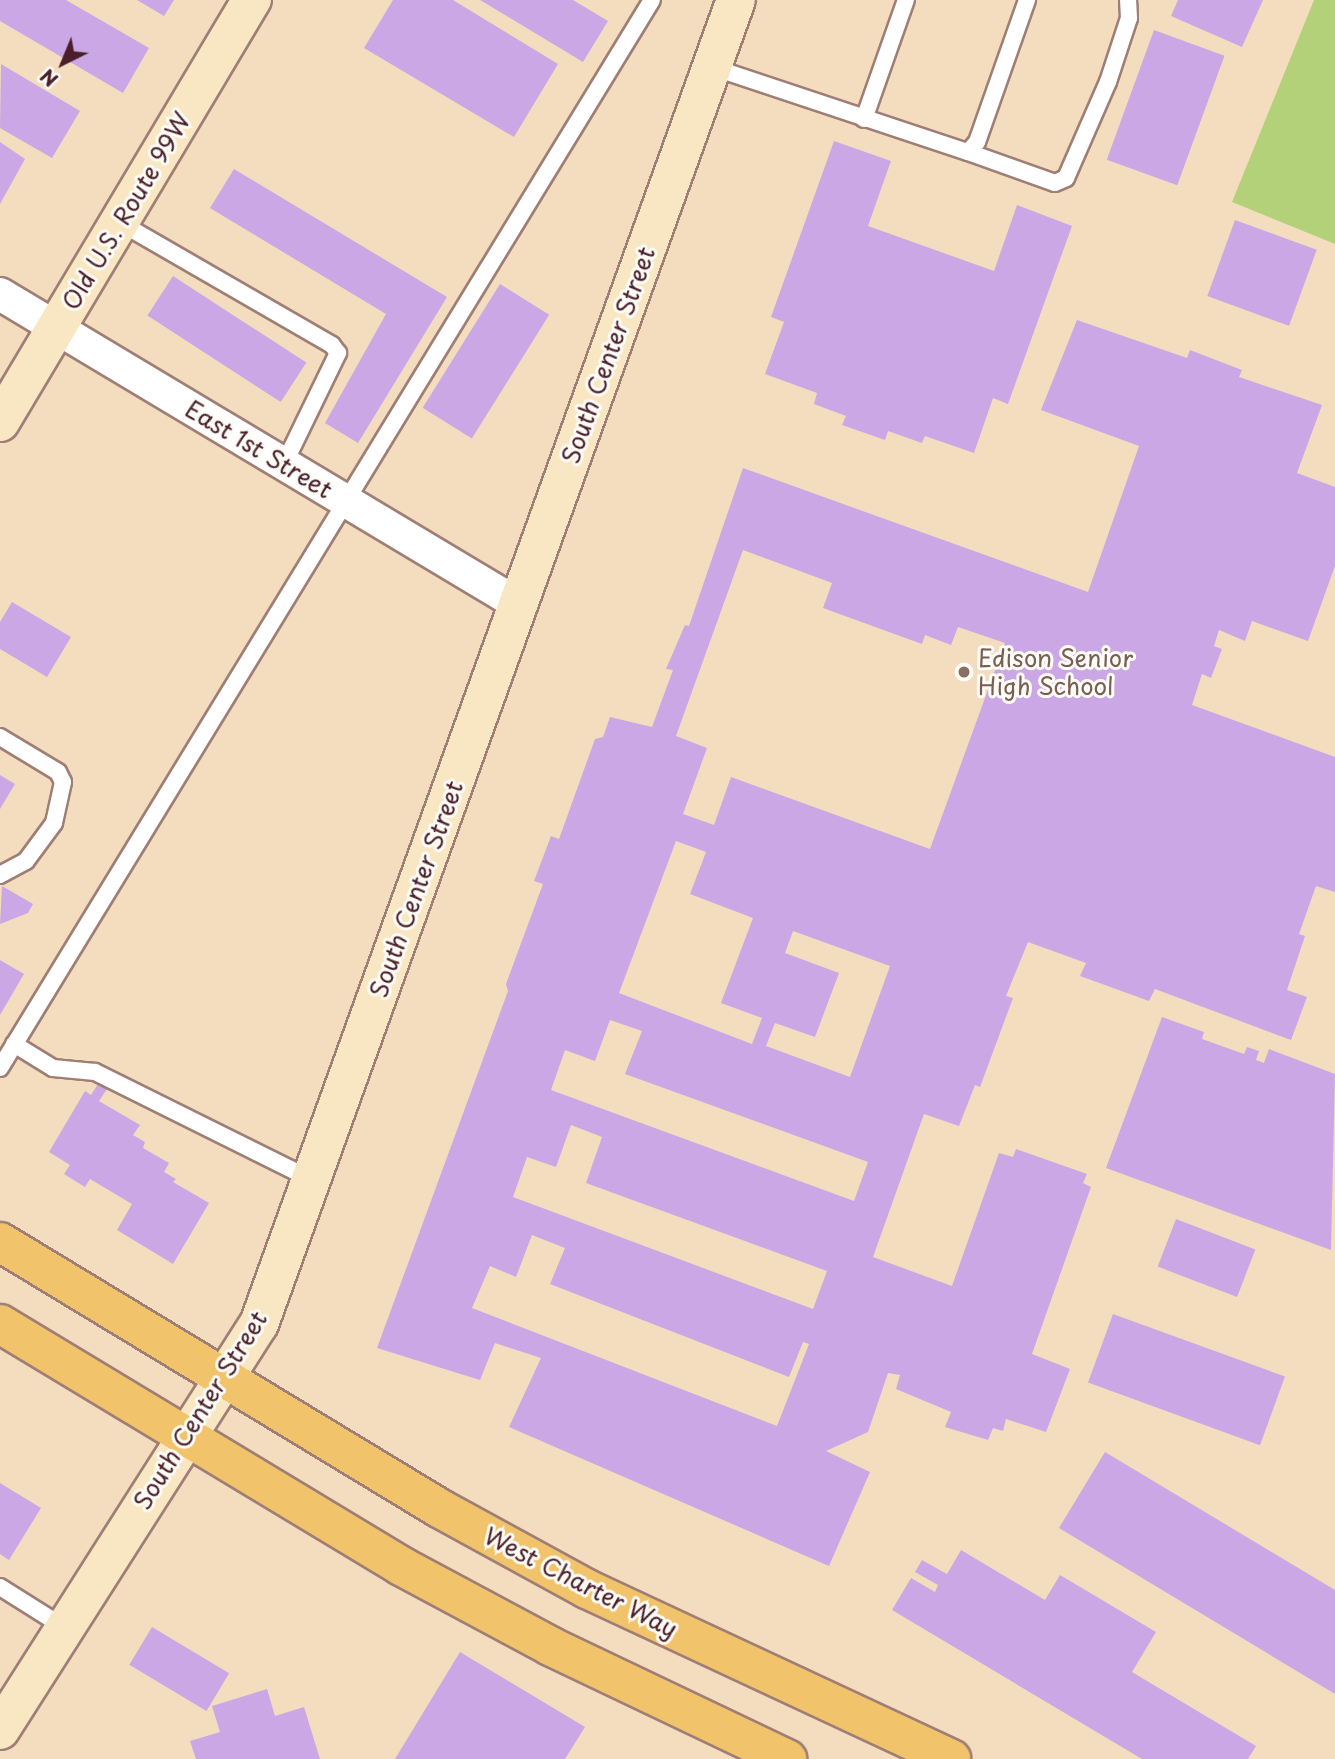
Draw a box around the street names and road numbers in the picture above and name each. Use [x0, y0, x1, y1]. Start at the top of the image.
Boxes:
street label: Old U.S. Route 99W [55, 106, 197, 316]
street label: South Center Street [555, 241, 661, 469]
street label: East 1st Street [179, 393, 339, 505]
street label: South Center Street [363, 775, 469, 1003]
street label: South Center Street [126, 1304, 274, 1516]
street label: West Charter Way [479, 1520, 683, 1644]

